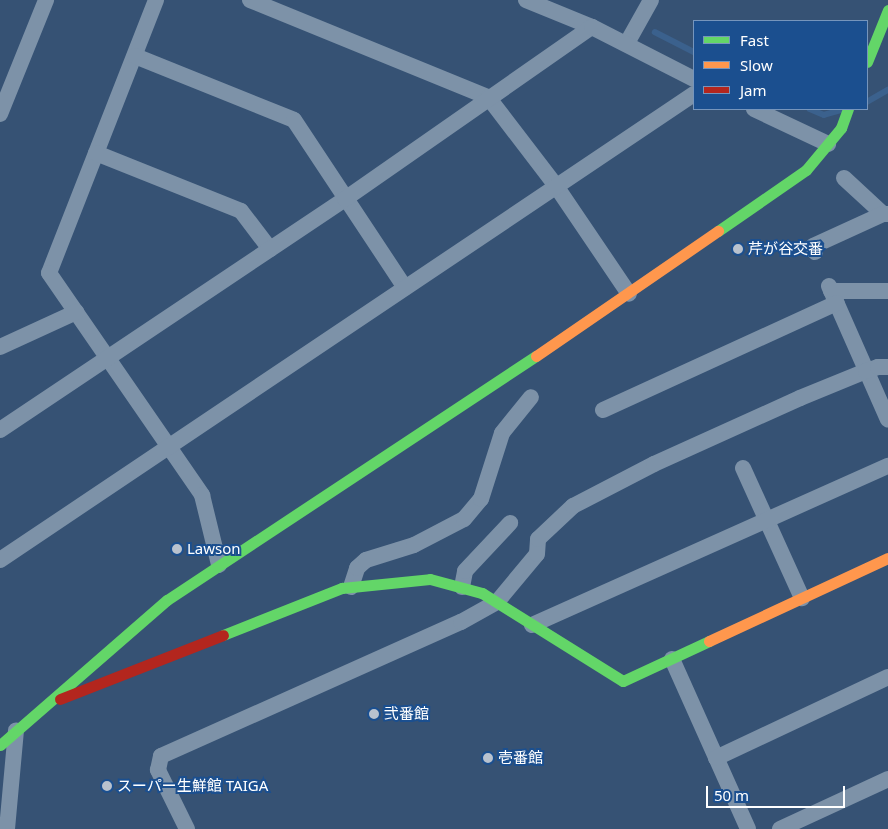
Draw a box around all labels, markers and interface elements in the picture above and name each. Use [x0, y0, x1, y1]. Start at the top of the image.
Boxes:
legend [693, 20, 868, 110]
text: Fast [740, 30, 769, 50]
text: Slow [740, 55, 773, 75]
text: Jam [740, 80, 767, 100]
place label: 芹が谷交番 [748, 240, 823, 258]
marker: 芹が谷交番 [732, 243, 744, 255]
place label: Lawson [187, 540, 241, 558]
marker: Lawson [171, 543, 183, 555]
place label: 弐番館 [384, 705, 429, 723]
marker: 弐番館 [368, 708, 380, 720]
place label: 壱番館 [498, 749, 543, 767]
marker: 壱番館 [482, 752, 494, 764]
scale bar [708, 776, 847, 808]
place label: スーパー生鮮館 TAIGA [117, 777, 268, 795]
marker: スーパー生鮮館 TAIGA [101, 780, 113, 792]
text: 50 m [714, 785, 749, 805]

